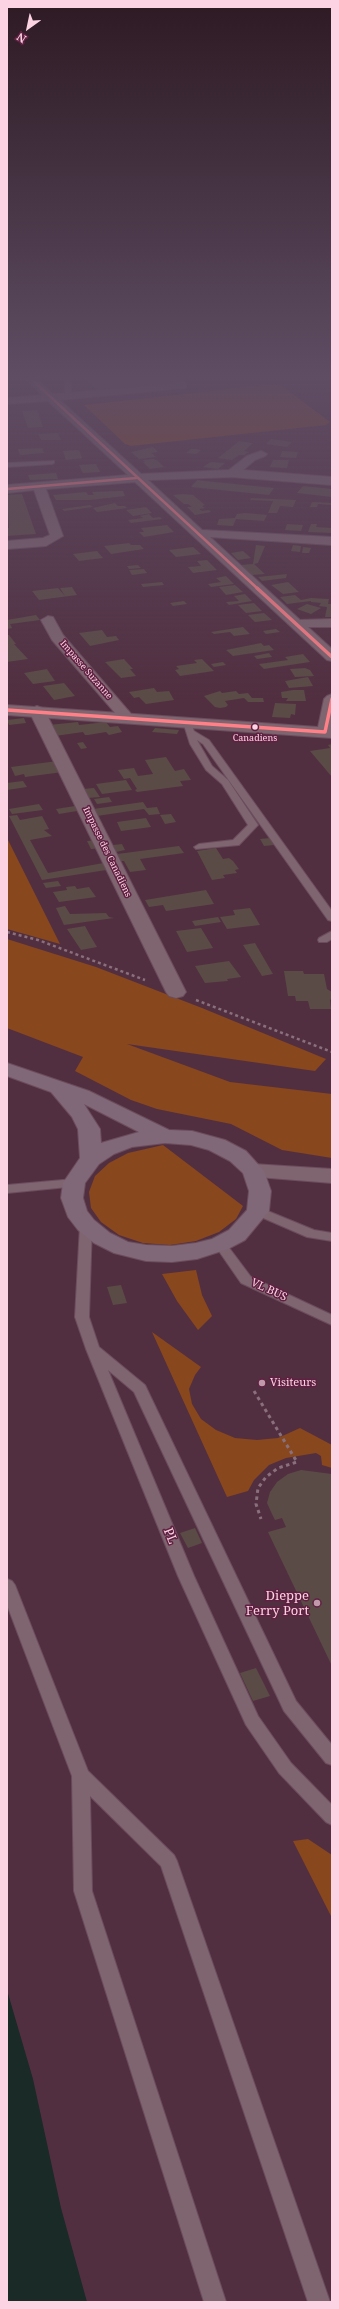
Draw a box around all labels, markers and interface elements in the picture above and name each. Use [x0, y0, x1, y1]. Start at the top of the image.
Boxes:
north arrow [8, 8, 48, 48]
text: N [13, 30, 29, 47]
street label: Impasse Suzanne [58, 638, 114, 702]
marker: Canadiens [250, 722, 260, 732]
place label: Canadiens [233, 733, 277, 743]
street label: Impasse des Canadiens [80, 805, 134, 899]
street label: VL BUS [249, 1276, 289, 1304]
place label: Visiteurs [270, 1376, 316, 1390]
marker: Visiteurs [257, 1378, 267, 1388]
street label: PL [160, 1526, 180, 1546]
place label: Dieppe Ferry Port [246, 1588, 309, 1619]
marker: Dieppe Ferry Port [312, 1598, 322, 1608]

